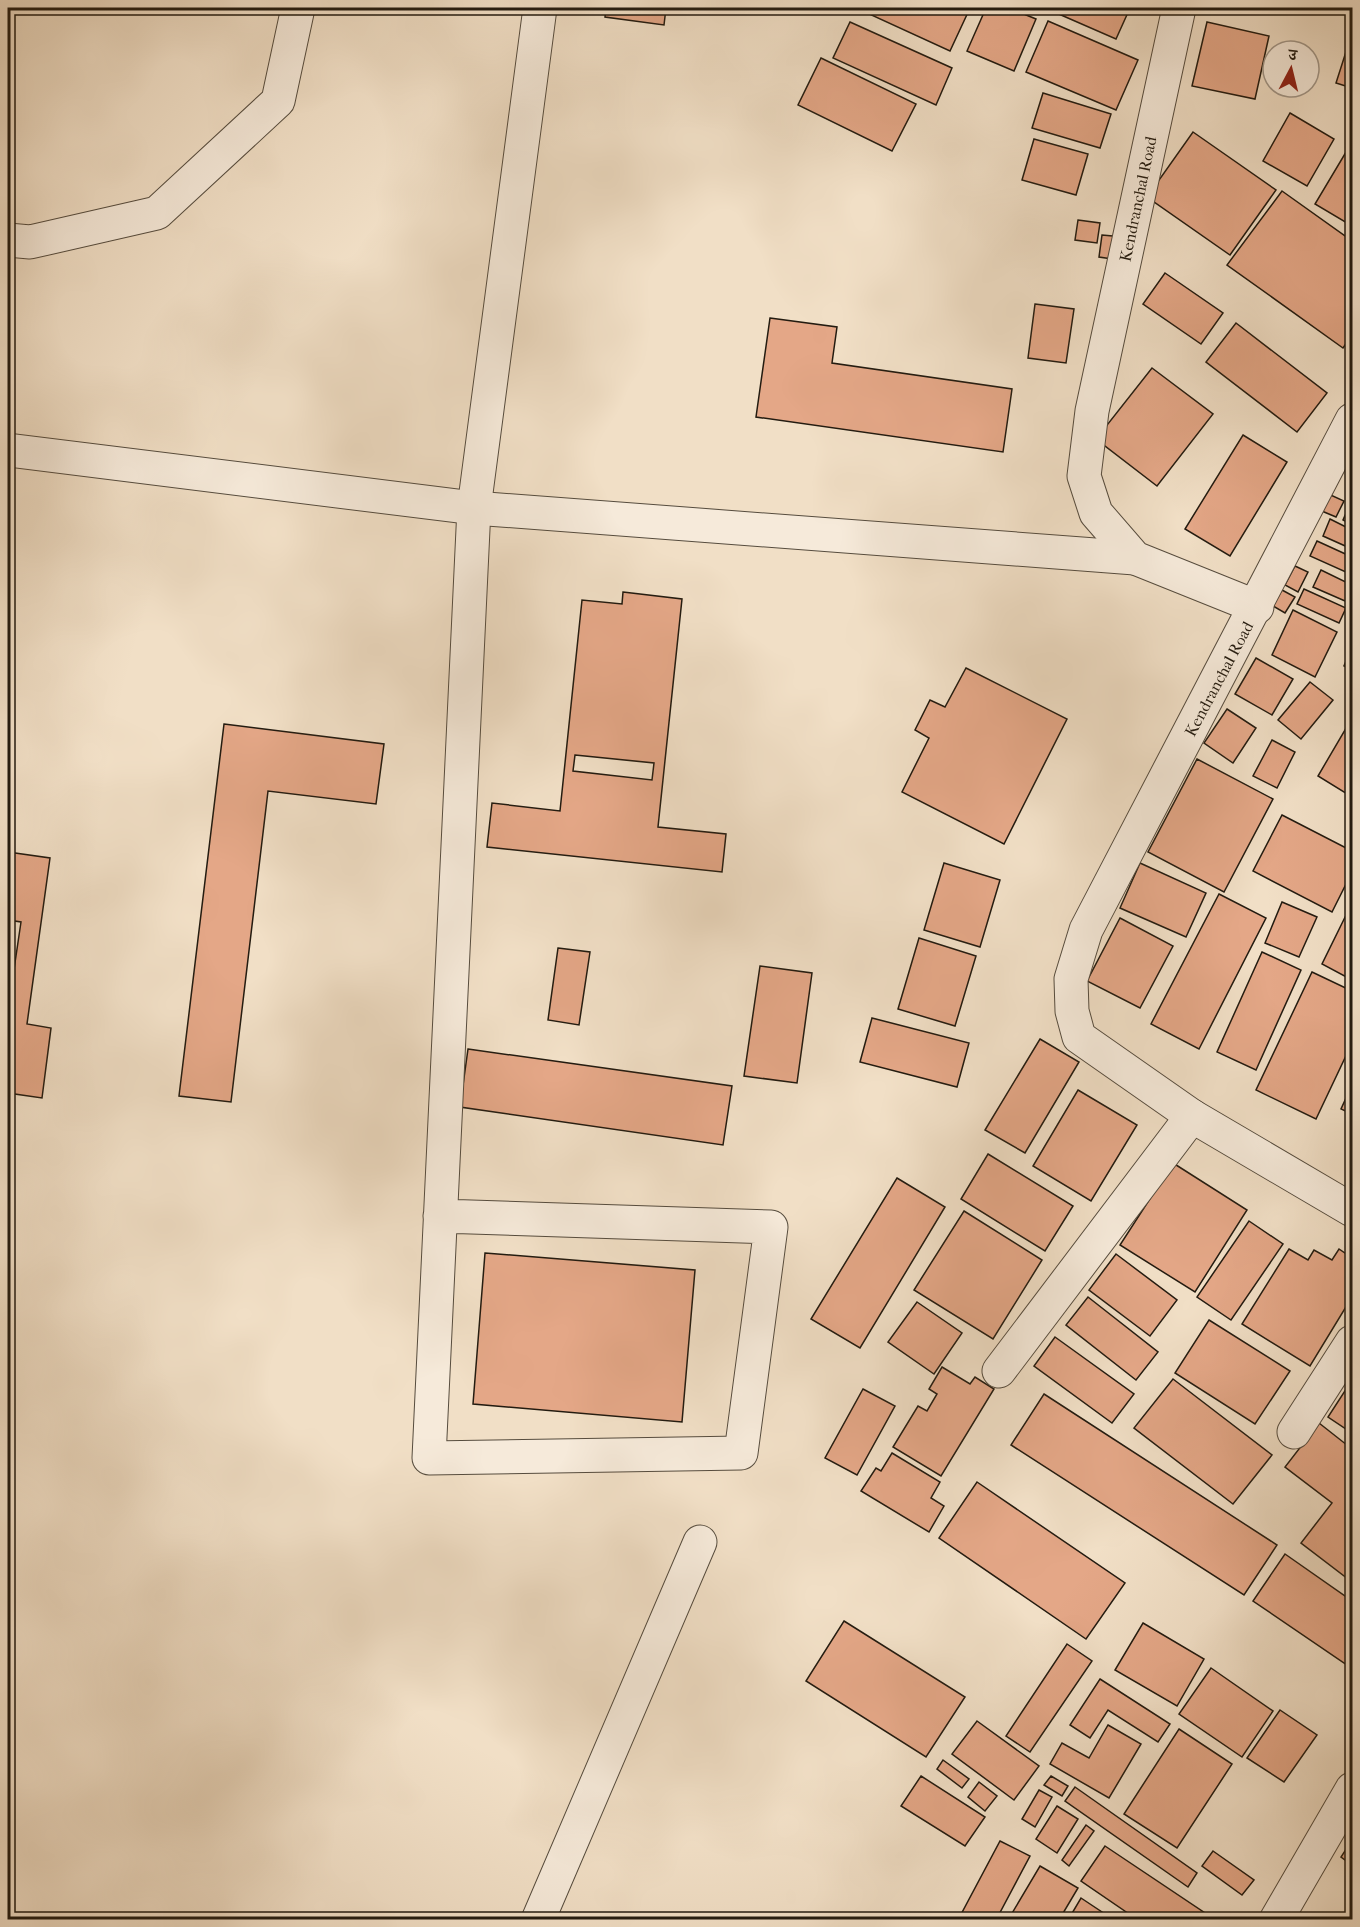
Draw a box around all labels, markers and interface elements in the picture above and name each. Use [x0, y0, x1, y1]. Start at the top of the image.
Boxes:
north arrow [1261, 39, 1321, 99]
text: उ [1287, 45, 1300, 65]
street label: Kendranchal Road [1115, 134, 1161, 263]
street label: Kendranchal Road [1181, 618, 1257, 740]

